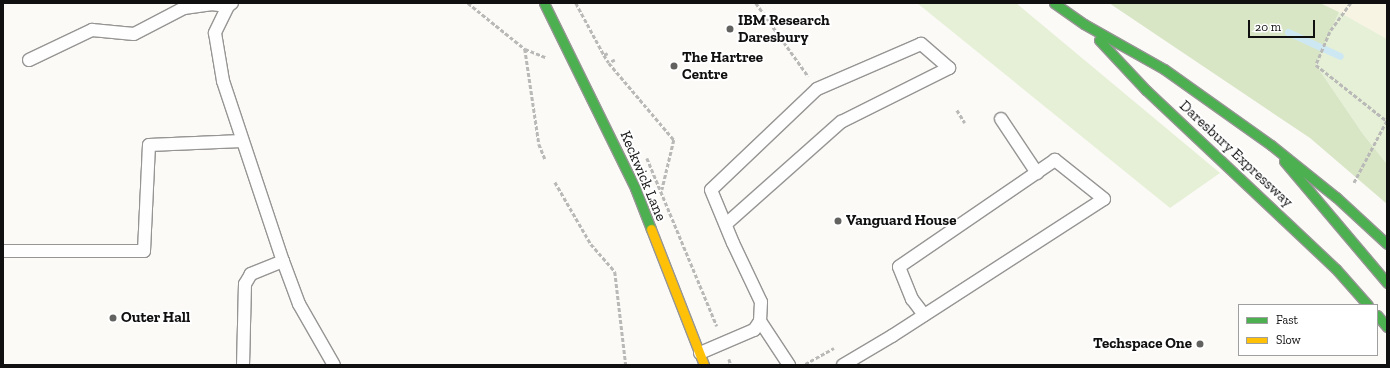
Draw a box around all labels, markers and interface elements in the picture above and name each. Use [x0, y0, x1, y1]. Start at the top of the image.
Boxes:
place label: IBM Research Daresbury [738, 11, 830, 46]
scale bar [1250, 12, 1317, 38]
text: 20 m [1255, 20, 1281, 34]
marker: IBM Research Daresbury [725, 24, 735, 34]
place label: The Hartree Centre [682, 48, 763, 83]
marker: The Hartree Centre [669, 61, 679, 71]
street label: Daresbury Expressway [1175, 97, 1297, 211]
street label: Keckwick Lane [616, 128, 670, 224]
place label: Vanguard House [846, 212, 956, 230]
marker: Vanguard House [833, 216, 843, 226]
legend [1238, 304, 1378, 356]
place label: Outer Hall [121, 309, 191, 327]
marker: Outer Hall [108, 313, 118, 323]
text: Fast [1276, 313, 1298, 327]
text: Slow [1276, 333, 1301, 347]
place label: Techspace One [1093, 335, 1192, 353]
marker: Techspace One [1195, 339, 1205, 349]

